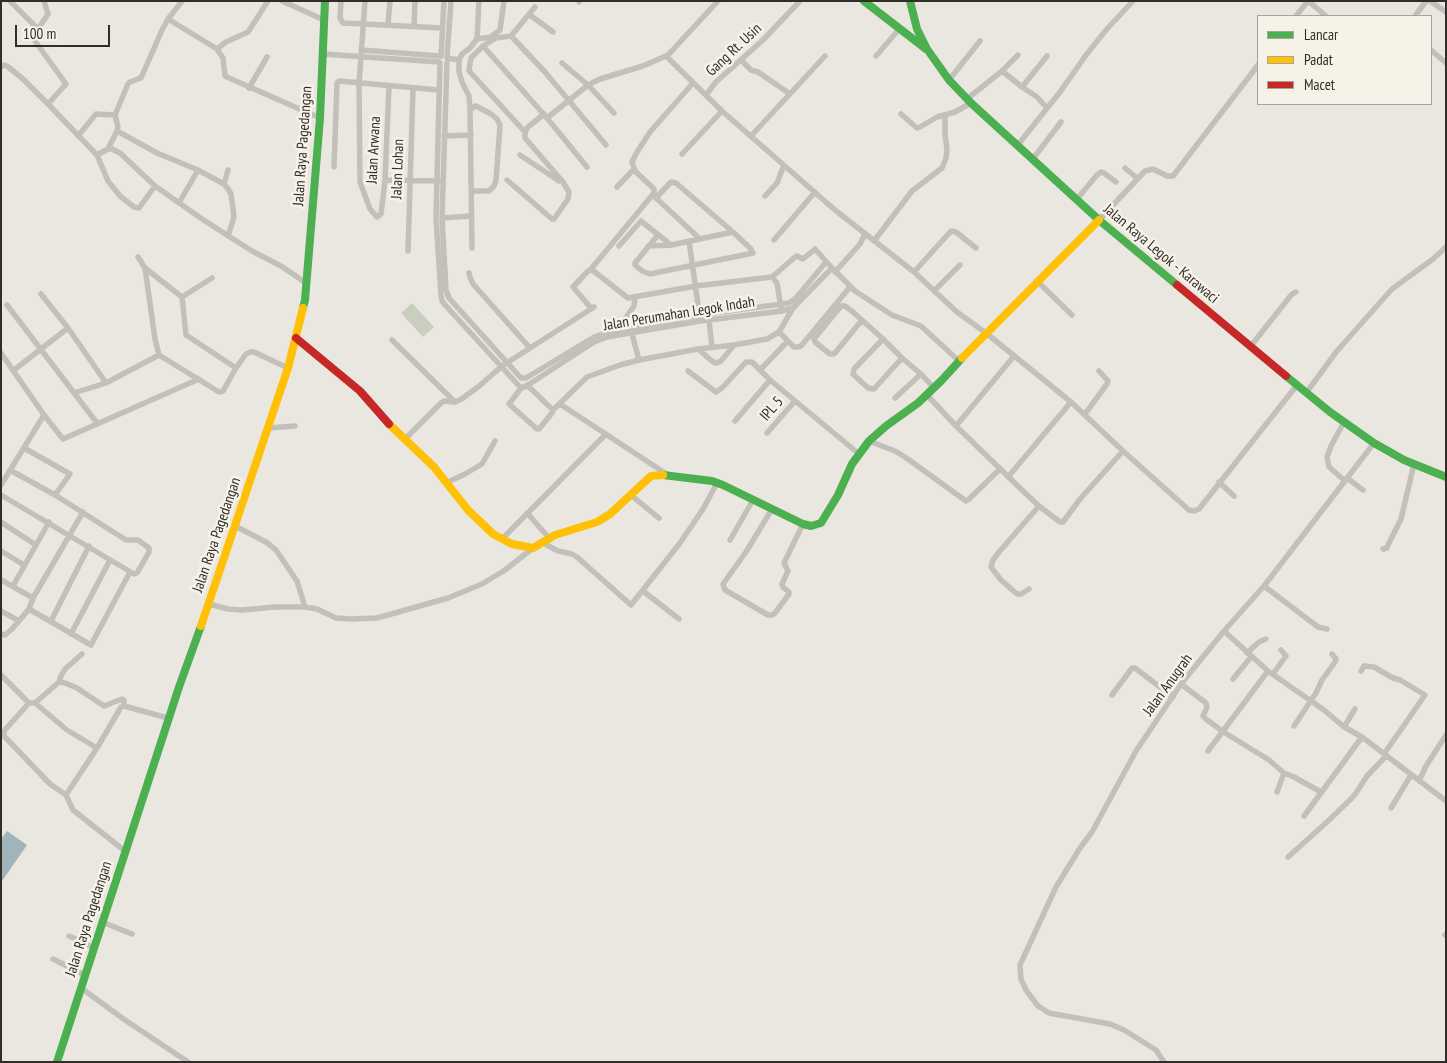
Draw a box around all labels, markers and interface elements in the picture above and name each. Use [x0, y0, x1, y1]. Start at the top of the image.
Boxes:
scale bar [18, 15, 112, 47]
legend [1257, 15, 1432, 105]
street label: Gang Rt. Usin [703, 20, 765, 80]
text: 100 m [23, 24, 56, 43]
text: Lancar [1304, 25, 1338, 44]
text: Padat [1304, 50, 1333, 69]
text: Macet [1304, 75, 1335, 94]
street label: Jalan Raya Pagedangan [290, 85, 316, 207]
street label: Jalan Arwana [363, 116, 385, 184]
street label: Jalan Lohan [388, 139, 408, 199]
street label: Jalan Raya Legok - Karawaci [1100, 201, 1222, 307]
street label: Jalan Perumahan Legok Indah [602, 293, 756, 335]
street label: IPL 5 [757, 393, 787, 425]
street label: Jalan Raya Pagedangan [189, 475, 245, 595]
street label: Jalan Anugrah [1139, 650, 1197, 720]
street label: Jalan Raya Pagedangan [62, 859, 116, 979]

